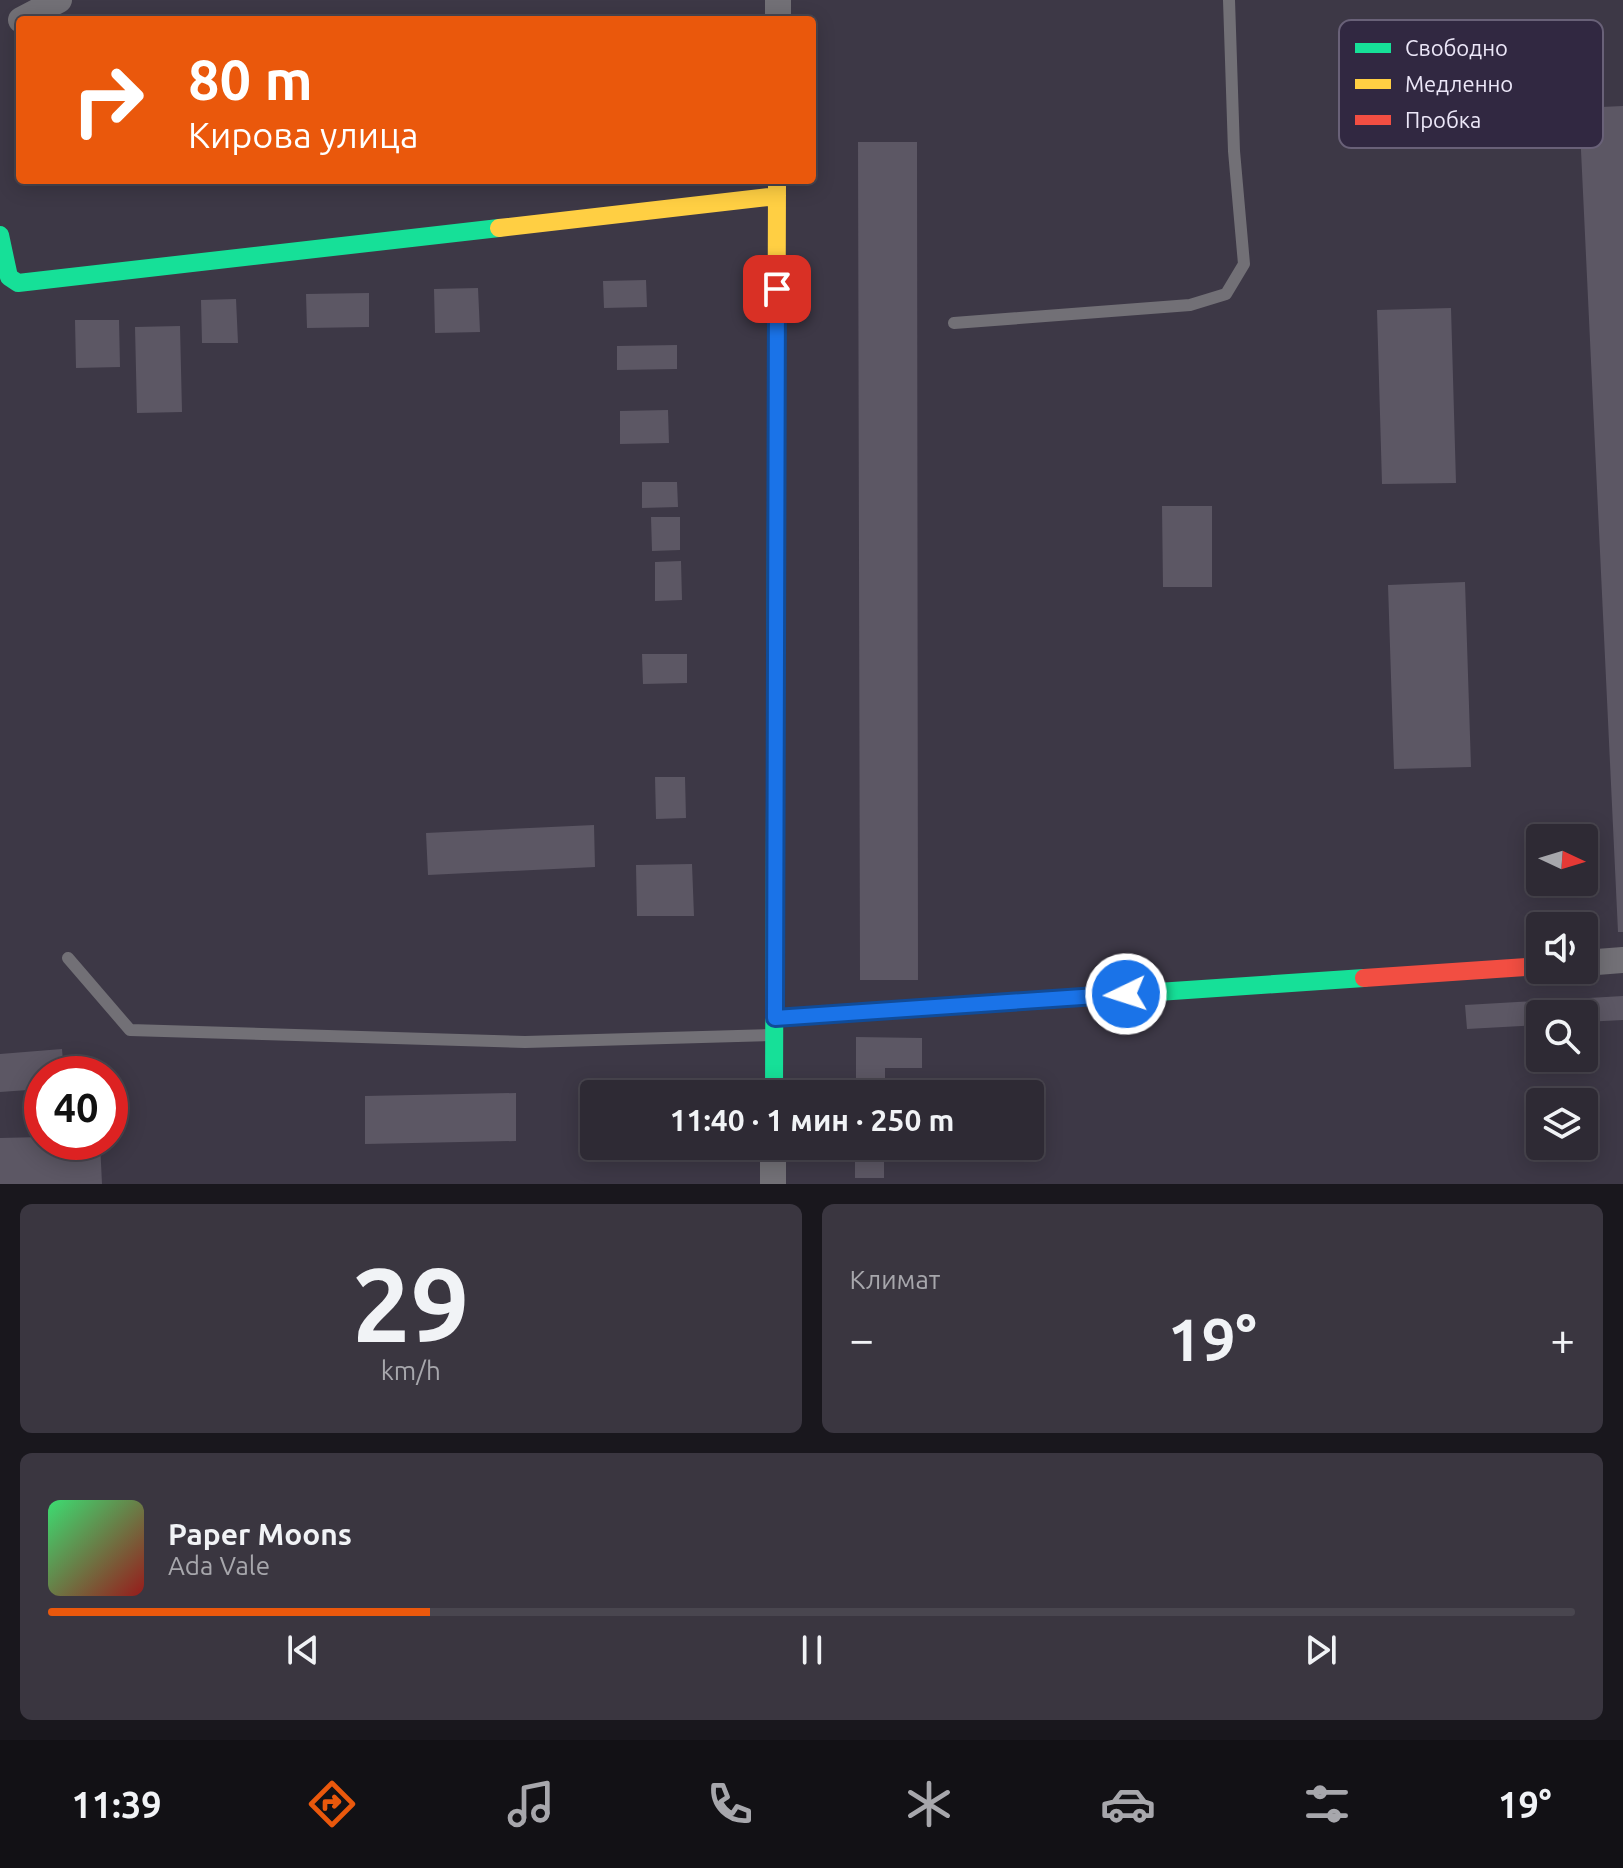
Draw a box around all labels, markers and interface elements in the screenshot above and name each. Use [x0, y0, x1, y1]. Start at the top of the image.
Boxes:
legend [1339, 20, 1603, 148]
text: Свободно [1405, 35, 1508, 60]
icon: right [56, 48, 160, 152]
text: 80 m [188, 48, 313, 111]
text: Медленно [1405, 71, 1513, 96]
text: Пробка [1405, 107, 1481, 132]
text: Кирова улица [188, 114, 419, 155]
pin [743, 255, 811, 323]
icon: arrive [755, 267, 799, 311]
north arrow [1526, 824, 1598, 896]
map controls [1526, 824, 1598, 1160]
button: sound [1526, 912, 1598, 984]
position arrow [1084, 952, 1168, 1036]
button: search [1526, 1000, 1598, 1072]
speed limit sign: 40 [24, 1056, 128, 1160]
button: layers [1526, 1088, 1598, 1160]
text: 11:40 · 1 мин · 250 m [670, 1103, 954, 1137]
text: 29 [352, 1245, 469, 1362]
text: Климат [850, 1265, 940, 1294]
text: 19° [1168, 1305, 1257, 1372]
text: − [850, 1314, 874, 1363]
text: + [1550, 1314, 1575, 1363]
text: km/h [381, 1356, 441, 1385]
text: Paper Moons [168, 1517, 352, 1551]
text: Ada Vale [168, 1551, 270, 1580]
icon: previous [281, 1628, 325, 1672]
icon: pause [790, 1628, 834, 1672]
icon: next [1299, 1628, 1343, 1672]
icon: directions [304, 1776, 360, 1832]
icon: music [503, 1776, 559, 1832]
icon: phone [702, 1776, 758, 1832]
icon: climate [901, 1776, 957, 1832]
icon: car [1100, 1776, 1156, 1832]
icon: filters [1299, 1776, 1355, 1832]
text: 11:39 [71, 1784, 162, 1825]
text: 19° [1498, 1784, 1551, 1825]

